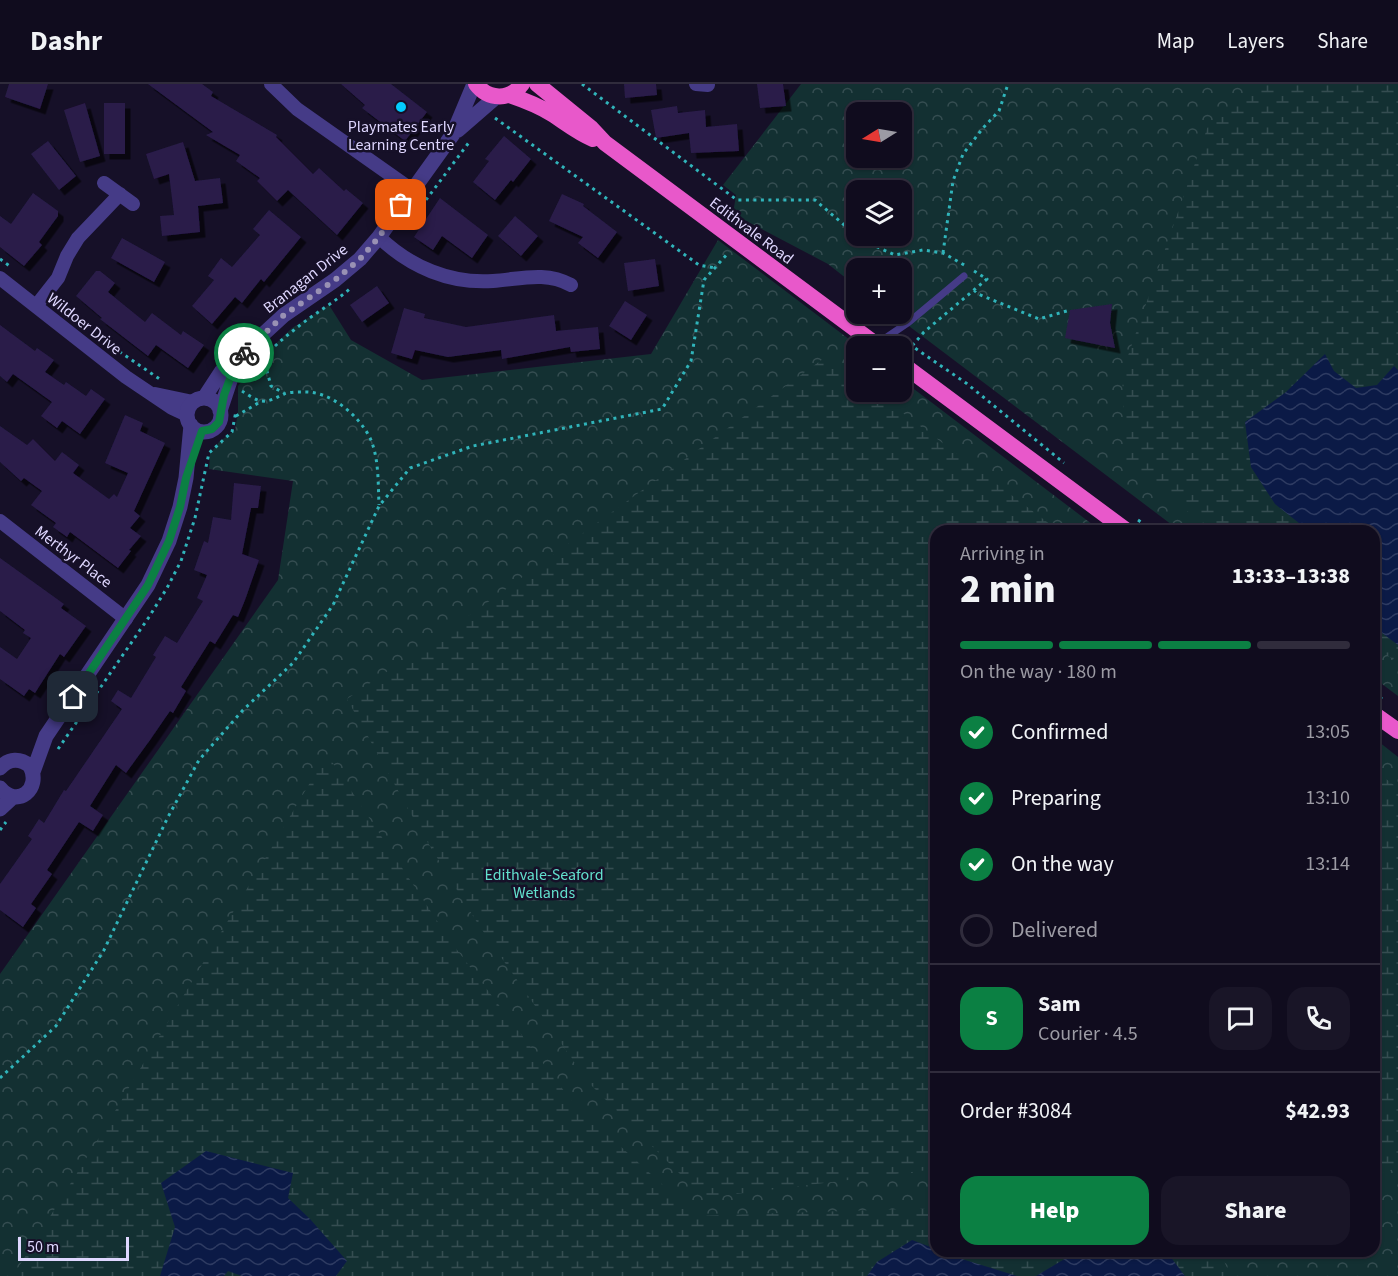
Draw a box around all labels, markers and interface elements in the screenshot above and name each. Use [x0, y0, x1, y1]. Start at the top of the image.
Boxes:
text: Dashr [30, 21, 102, 61]
text: Map [1157, 26, 1194, 56]
text: Layers [1227, 26, 1284, 56]
text: Share [1317, 26, 1368, 56]
marker: Playmates Early Learning Centre [394, 100, 408, 114]
north arrow [846, 102, 912, 168]
map controls [846, 102, 912, 402]
place label: Playmates Early Learning Centre [348, 116, 455, 156]
pin [375, 179, 426, 230]
button: layers [846, 180, 912, 246]
icon: bag [384, 188, 417, 221]
street label: Edithvale Road [705, 192, 798, 270]
street label: Branagan Drive [259, 239, 353, 319]
button: + [846, 258, 912, 324]
street label: Wildoer Drive [42, 288, 126, 360]
courier [214, 323, 274, 383]
button: − [846, 336, 912, 402]
icon: bike [228, 337, 261, 370]
street label: Merthyr Place [30, 520, 117, 593]
text: Arriving in [960, 540, 1045, 568]
text: 13:33–13:38 [1232, 560, 1350, 592]
text: 2 min [960, 562, 1056, 618]
text: On the way · 180 m [960, 658, 1117, 686]
pin [47, 671, 98, 722]
icon: home [56, 680, 89, 713]
icon: check [960, 716, 993, 749]
text: Confirmed [1011, 716, 1108, 748]
text: 13:05 [1305, 718, 1350, 746]
icon: check [960, 782, 993, 815]
text: Preparing [1011, 782, 1101, 814]
text: 13:10 [1305, 784, 1350, 812]
icon: check [960, 848, 993, 881]
text: On the way [1011, 848, 1114, 880]
text: 13:14 [1305, 850, 1350, 878]
park label: Edithvale-Seaford Wetlands [484, 864, 604, 904]
text: Delivered [1011, 914, 1098, 946]
button: chat [1209, 987, 1272, 1050]
button: phone [1287, 987, 1350, 1050]
text: Sam [1038, 988, 1081, 1020]
text: S [985, 1002, 998, 1034]
text: Courier · 4.5 [1038, 1020, 1138, 1048]
text: Order #3084 [960, 1095, 1072, 1127]
text: $42.93 [1285, 1095, 1350, 1127]
button: Help [960, 1176, 1149, 1245]
button: Share [1161, 1176, 1350, 1245]
scale bar [18, 1234, 129, 1262]
text: 50 m [27, 1236, 59, 1258]

